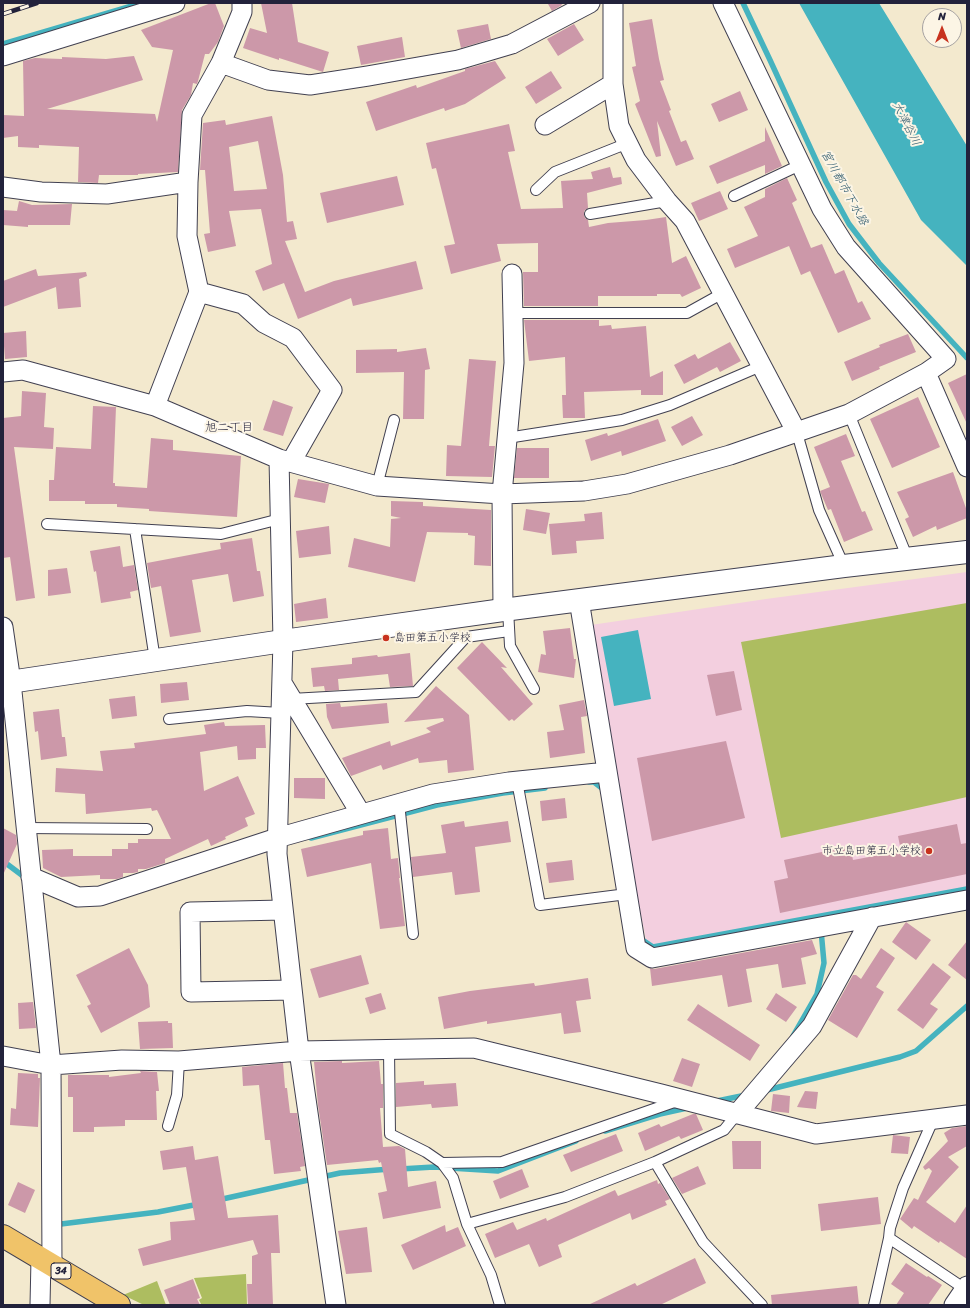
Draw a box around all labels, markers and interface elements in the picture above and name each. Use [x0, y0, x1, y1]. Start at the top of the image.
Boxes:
text: N [938, 7, 946, 26]
north arrow [922, 8, 962, 48]
water label: 大津谷川 [889, 99, 923, 149]
water label: 宮川都市下水路 [817, 148, 871, 228]
district label: 旭二丁目 [205, 421, 253, 435]
place label: 島田第五小学校 [394, 631, 471, 645]
marker: 島田第五小学校 [381, 633, 391, 643]
place label: 市立島田第五小学校 [822, 844, 921, 858]
marker: 市立島田第五小学校 [924, 846, 934, 856]
road number: 34 [51, 1263, 71, 1279]

